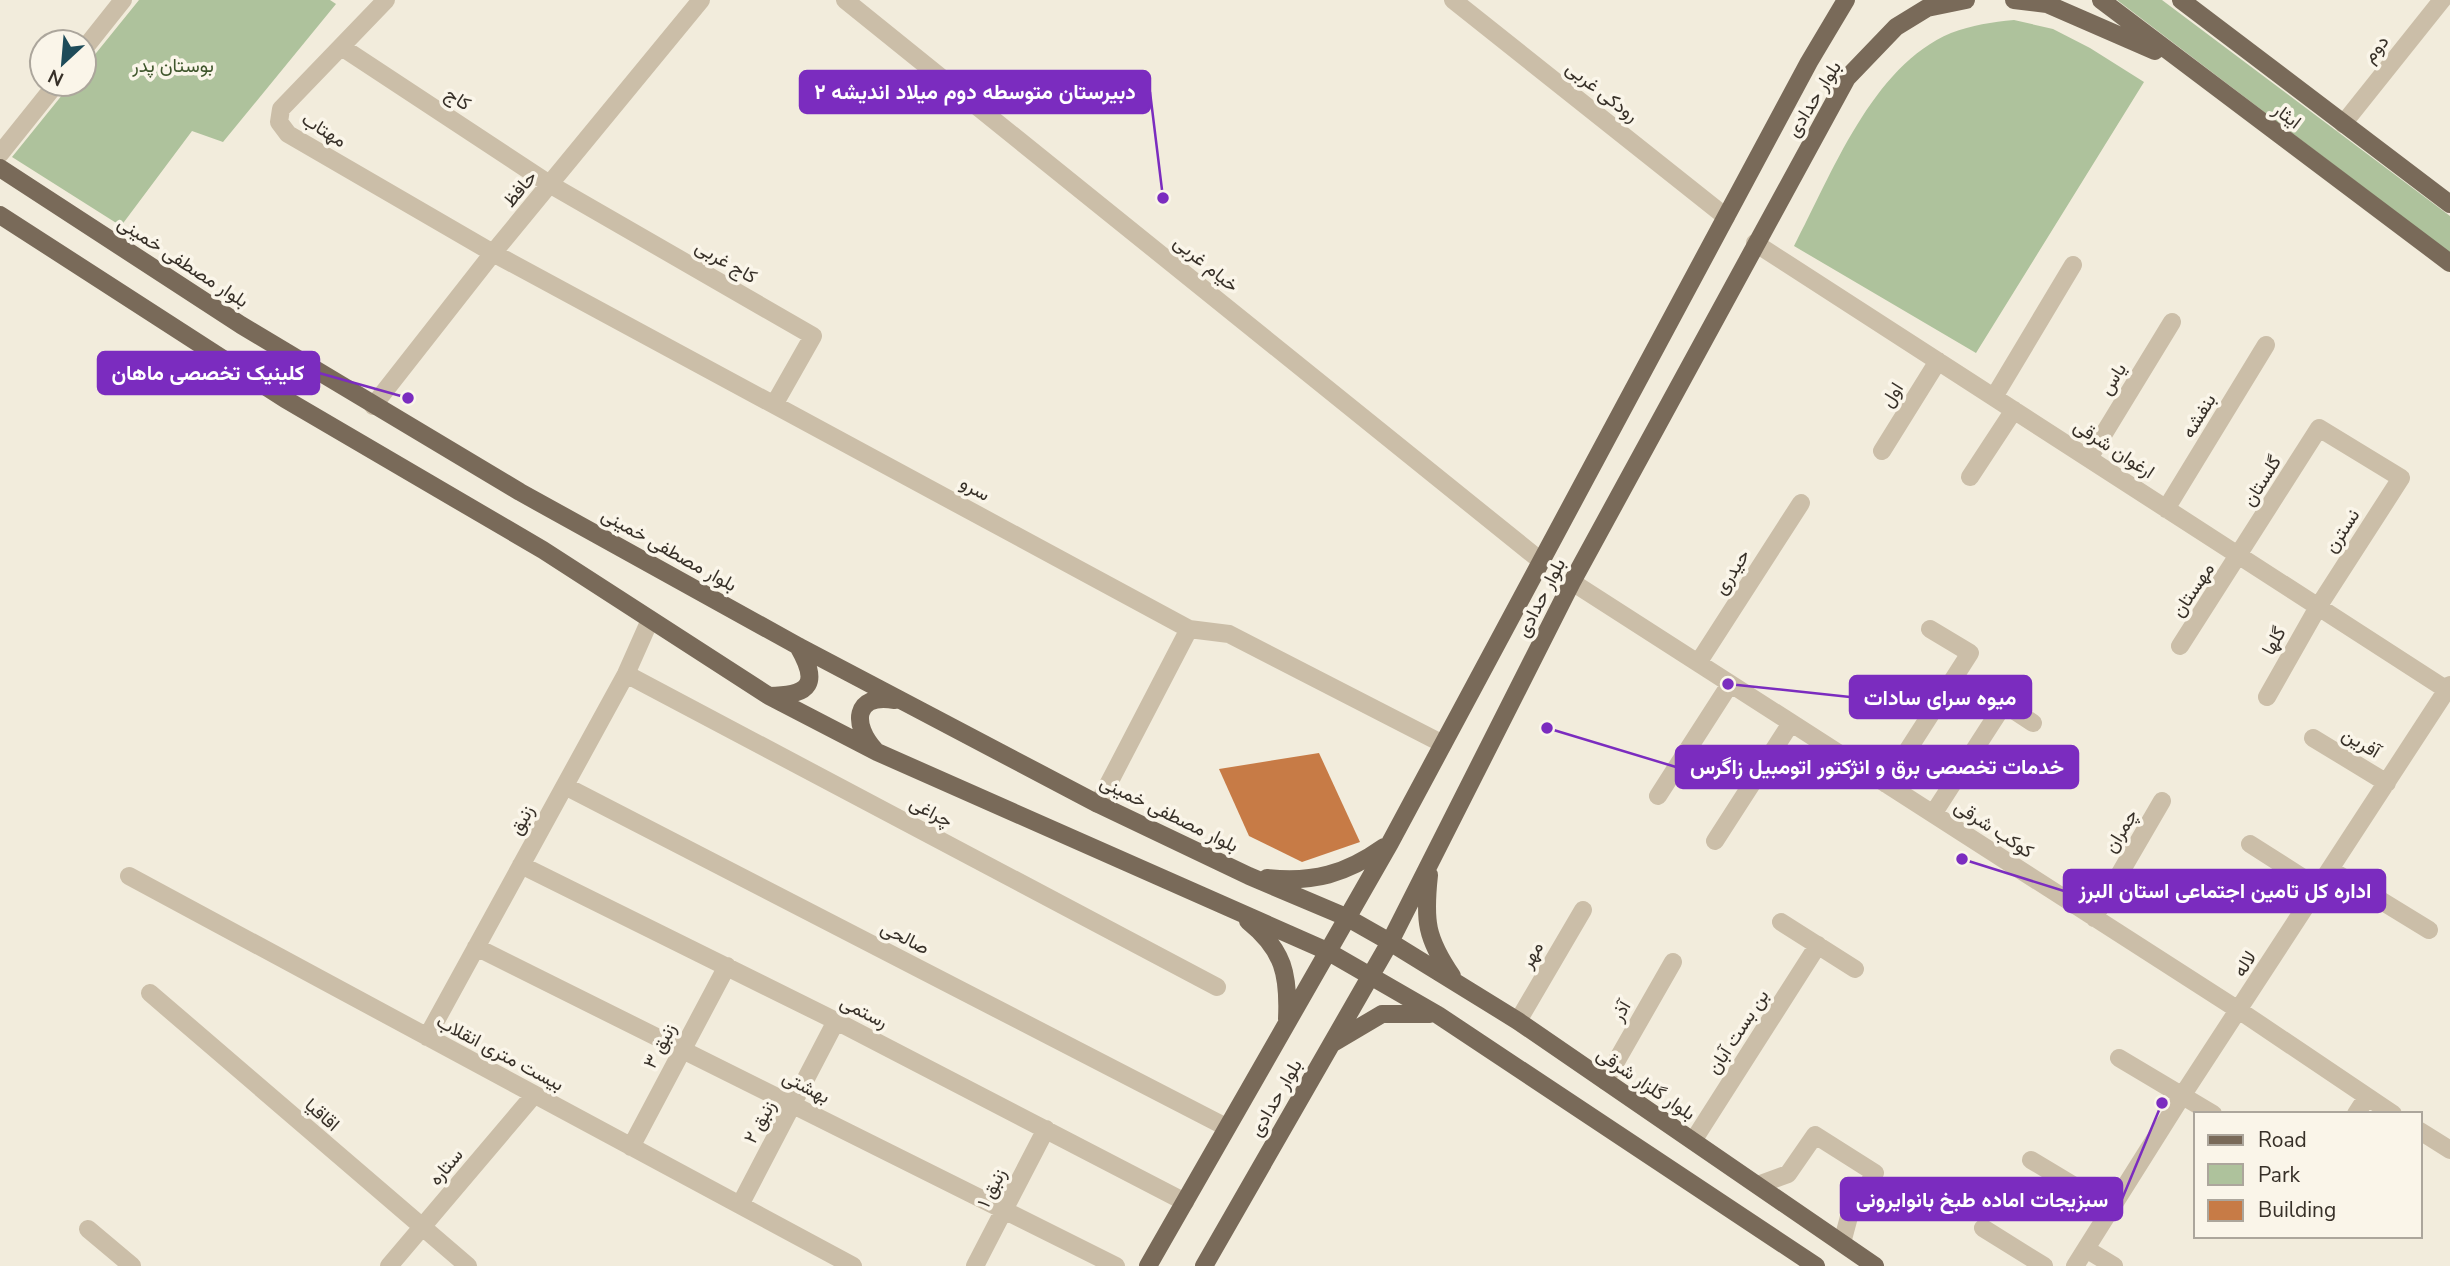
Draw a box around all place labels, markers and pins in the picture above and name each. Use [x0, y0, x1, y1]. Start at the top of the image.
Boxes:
callout: دبیرستان متوسطه دوم میلاد اندیشه ۲ [800, 71, 1150, 113]
callout: کلینیک تخصصی ماهان [98, 352, 319, 394]
callout: میوه سرای سادات [1850, 676, 2031, 718]
callout: خدمات تخصصی برق و انژکتور اتومبیل زاگرس [1676, 746, 2078, 788]
callout: اداره کل تامین اجتماعی استان البرز [2064, 870, 2385, 912]
callout: سبزیجات اماده طبخ بانوایرونی [1841, 1178, 2122, 1220]

